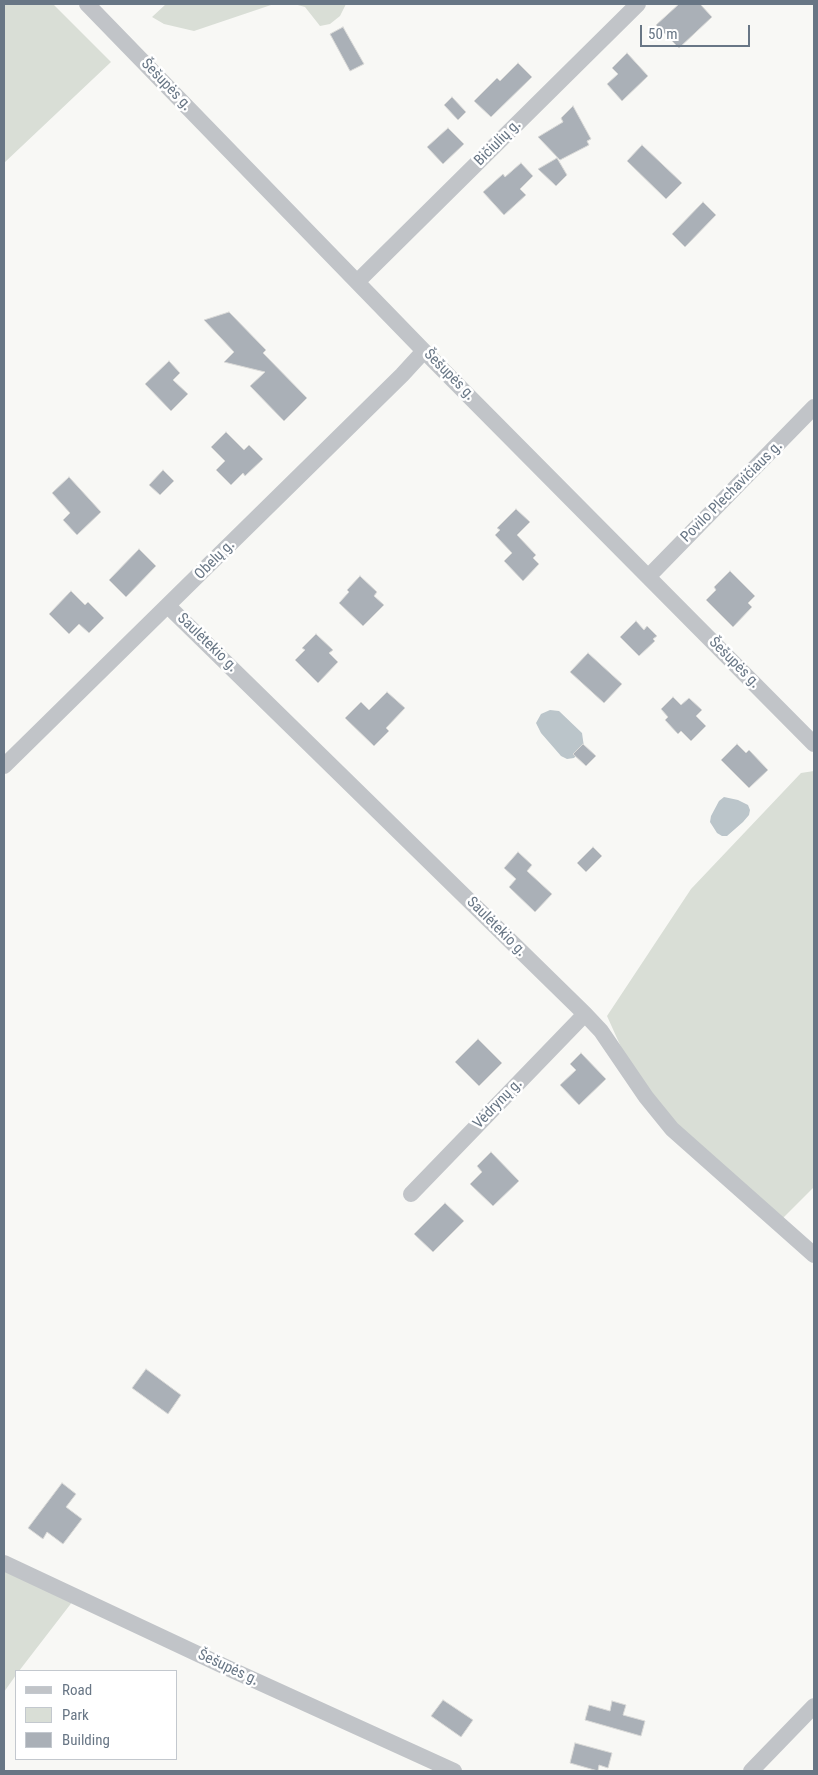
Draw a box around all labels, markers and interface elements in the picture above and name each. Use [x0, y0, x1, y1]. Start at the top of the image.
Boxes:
scale bar [643, 15, 753, 47]
text: 50 m [648, 25, 678, 43]
street label: Šešupės g. [137, 55, 195, 115]
street label: Bičiulių g. [471, 116, 525, 170]
street label: Šešupės g. [420, 346, 478, 404]
street label: Povilo Plechavičiaus g. [677, 437, 787, 547]
street label: Obelų g. [191, 536, 239, 584]
street label: Saulėtekio g. [173, 610, 241, 676]
street label: Šešupės g. [705, 634, 763, 692]
street label: Saulėtekio g. [463, 894, 529, 960]
street label: Vėdrynų g. [470, 1075, 526, 1133]
street label: Šešupės g. [195, 1646, 261, 1690]
legend [15, 1670, 178, 1760]
text: Road [62, 1681, 92, 1699]
text: Park [62, 1706, 89, 1724]
text: Building [62, 1731, 110, 1749]

